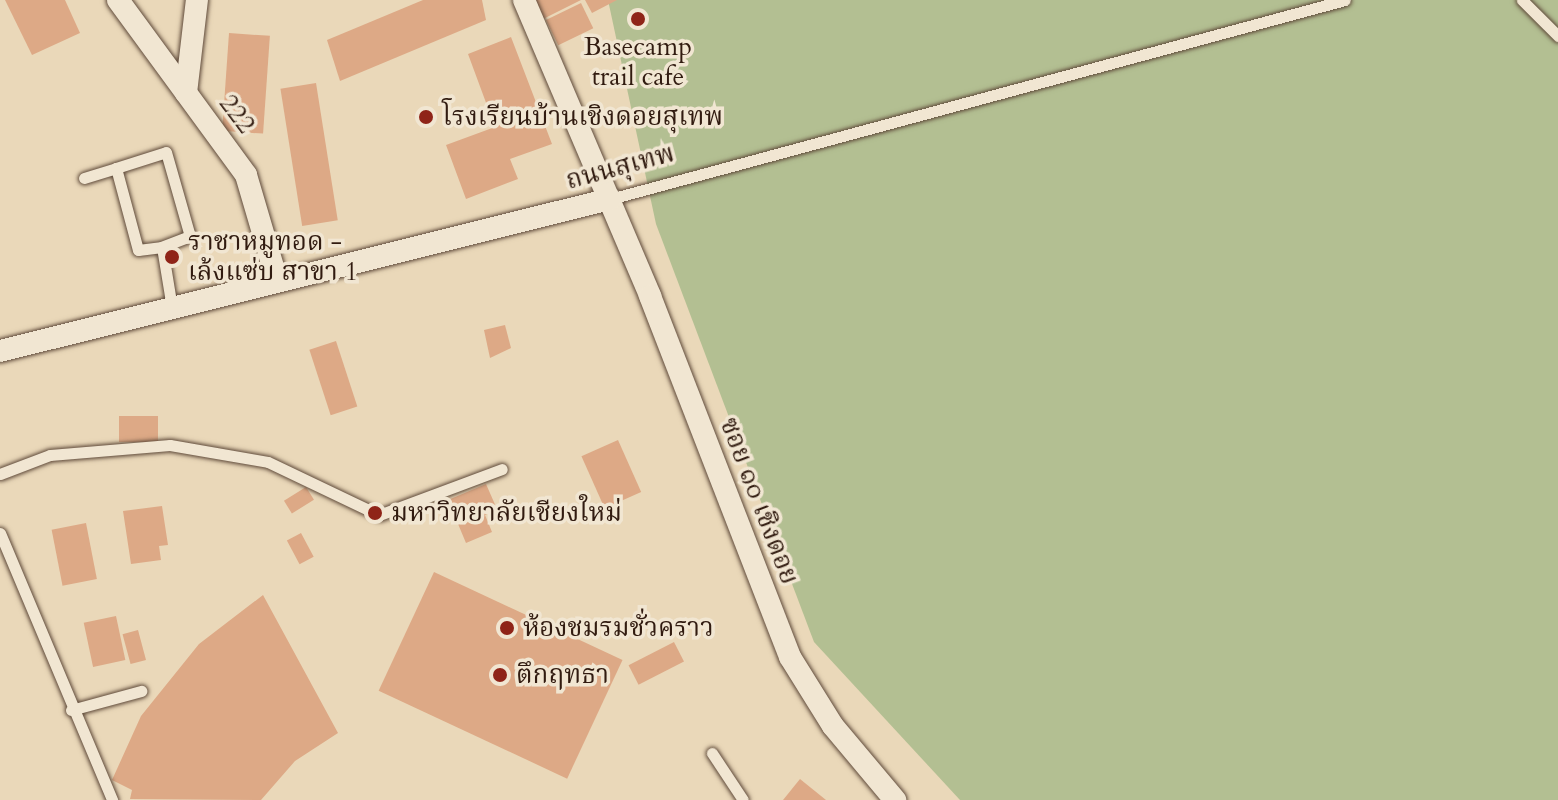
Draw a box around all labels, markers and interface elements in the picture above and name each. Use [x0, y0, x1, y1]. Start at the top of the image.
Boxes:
marker: Basecamp trail cafe [629, 10, 647, 28]
place label: Basecamp trail cafe [584, 31, 692, 92]
street label: 222 [213, 89, 261, 139]
place label: โรงเรียนบ้านเชิงดอยสุเทพ [442, 101, 723, 133]
marker: โรงเรียนบ้านเชิงดอยสุเทพ [417, 108, 435, 126]
street label: ถนนสุเทพ [563, 138, 677, 196]
place label: ราชาหมูทอด - เล้งแซ่บ สาขา 1 [188, 226, 358, 288]
marker: ราชาหมูทอด - เล้งแซ่บ สาขา 1 [163, 248, 181, 266]
street label: ซอย ๑๐ เชิงดอย [713, 413, 805, 589]
place label: มหาวิทยาลัยเชียงใหม่ [391, 497, 622, 529]
marker: มหาวิทยาลัยเชียงใหม่ [366, 504, 384, 522]
place label: ห้องชมรมชั่วคราว [523, 612, 714, 644]
marker: ห้องชมรมชั่วคราว [498, 619, 516, 637]
place label: ตึกฤทธา [516, 659, 609, 691]
marker: ตึกฤทธา [491, 666, 509, 684]

